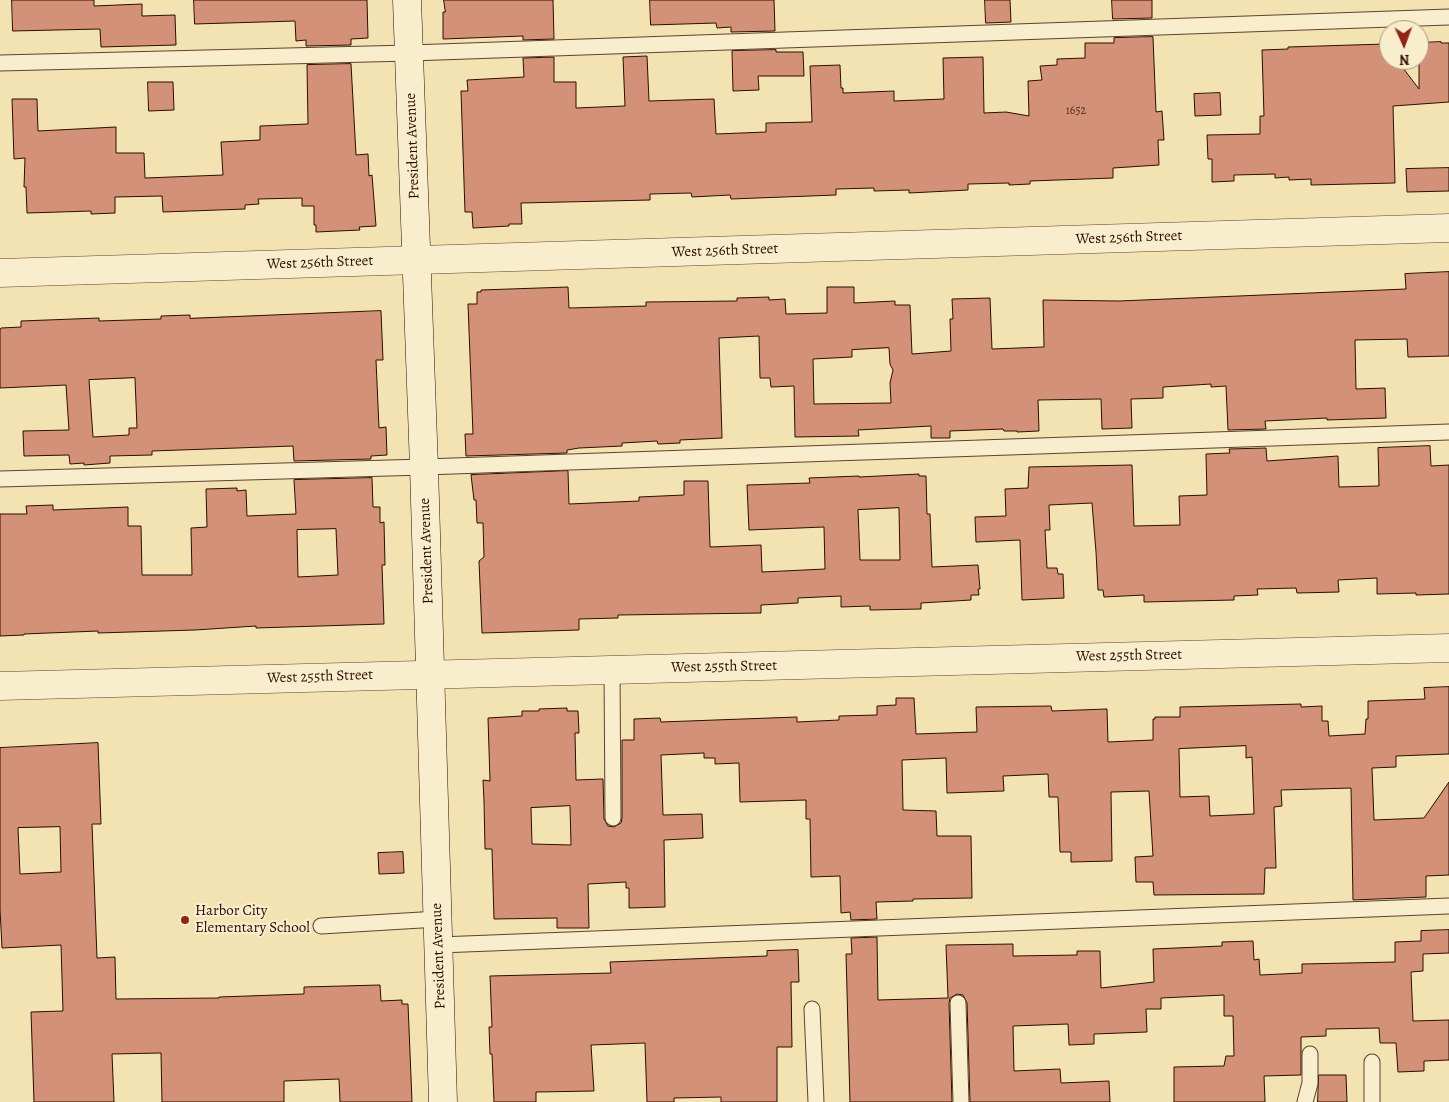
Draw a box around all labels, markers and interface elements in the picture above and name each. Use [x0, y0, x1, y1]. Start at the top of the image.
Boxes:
north arrow [1379, 20, 1429, 70]
text: N [1399, 50, 1410, 69]
street label: President Avenue [402, 93, 424, 199]
house number: 1652 [1066, 104, 1086, 118]
street label: West 256th Street [1075, 227, 1183, 249]
street label: West 256th Street [671, 240, 779, 262]
street label: West 256th Street [266, 252, 374, 274]
street label: President Avenue [416, 498, 438, 604]
street label: West 255th Street [1076, 646, 1182, 666]
street label: West 255th Street [671, 657, 777, 677]
street label: West 255th Street [267, 666, 373, 688]
place label: Harbor City Elementary School [195, 902, 310, 937]
street label: President Avenue [428, 903, 450, 1009]
marker: Harbor City Elementary School [179, 914, 191, 926]

